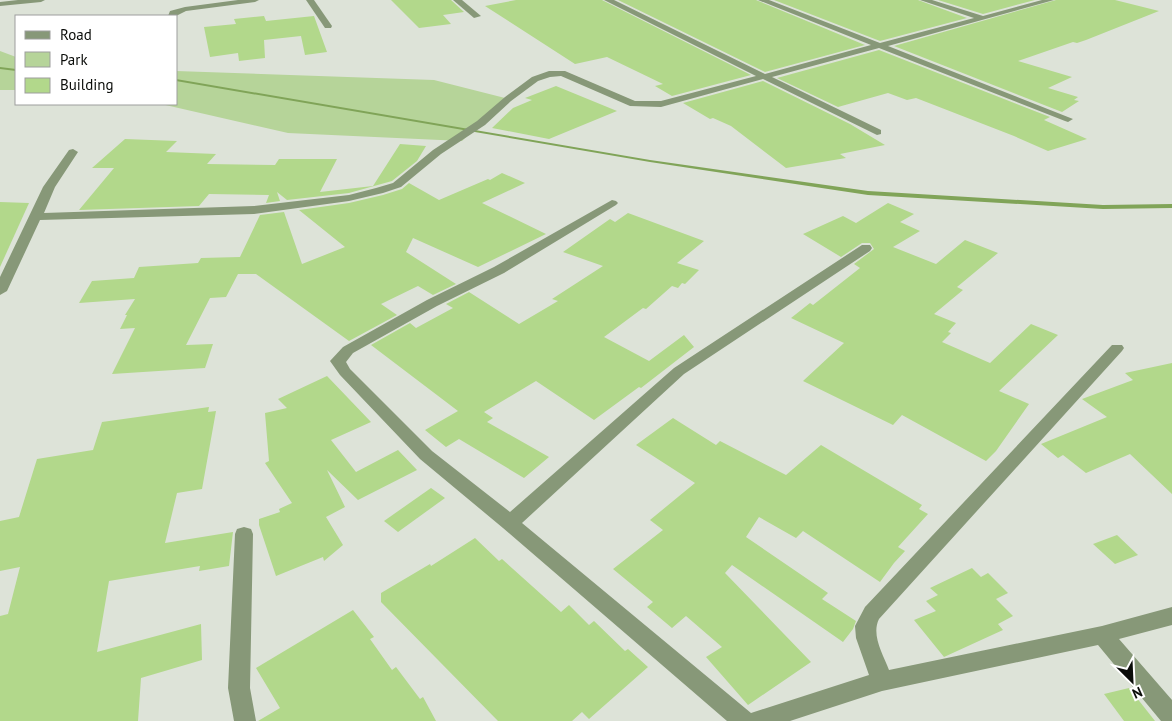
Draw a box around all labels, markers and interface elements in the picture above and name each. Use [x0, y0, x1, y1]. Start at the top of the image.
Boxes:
legend [15, 15, 178, 105]
text: Road [60, 25, 92, 44]
text: Park [60, 50, 88, 69]
text: Building [60, 75, 114, 94]
north arrow [1107, 656, 1157, 706]
text: N [1129, 683, 1145, 703]

